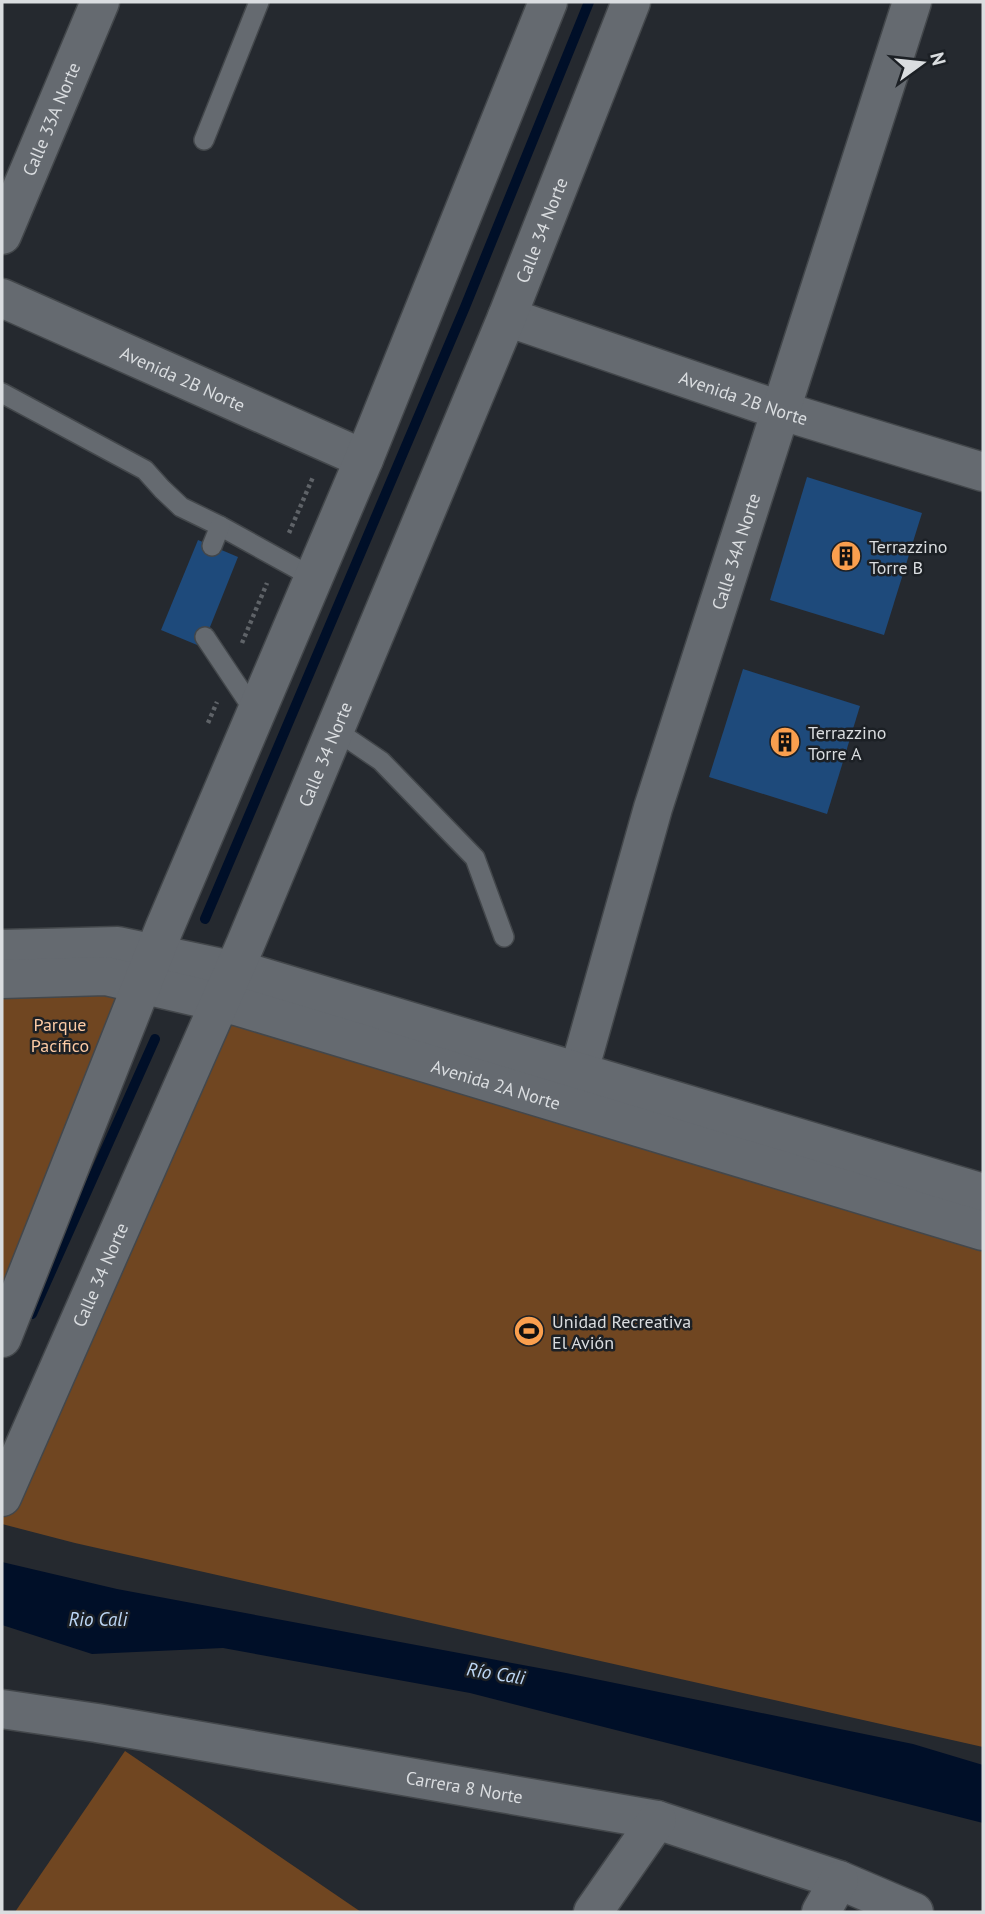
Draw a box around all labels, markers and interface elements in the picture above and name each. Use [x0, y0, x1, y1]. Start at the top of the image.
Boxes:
north arrow [887, 28, 957, 98]
text: N [925, 49, 952, 68]
street label: Calle 33A Norte [17, 59, 85, 179]
street label: Calle 34 Norte [510, 174, 572, 286]
street label: Avenida 2B Norte [117, 341, 249, 416]
street label: Avenida 2B Norte [676, 365, 811, 430]
street label: Calle 34A Norte [706, 490, 765, 613]
place label: Terrazzino Torre B [869, 535, 947, 579]
building icon: Terrazzino Torre B [829, 539, 863, 573]
street label: Calle 34 Norte [293, 698, 357, 810]
place label: Terrazzino Torre A [808, 721, 886, 765]
building icon: Terrazzino Torre A [768, 725, 802, 759]
park label: Parque Pacífico [31, 1013, 89, 1057]
street label: Avenida 2A Norte [429, 1054, 563, 1114]
street label: Calle 34 Norte [67, 1219, 133, 1330]
place label: Unidad Recreativa El Avión [552, 1310, 691, 1354]
sports icon: Unidad Recreativa El Avión [512, 1314, 546, 1348]
water label: Rio Cali [69, 1607, 128, 1631]
water label: Río Cali [465, 1657, 528, 1690]
street label: Carrera 8 Norte [404, 1765, 525, 1808]

